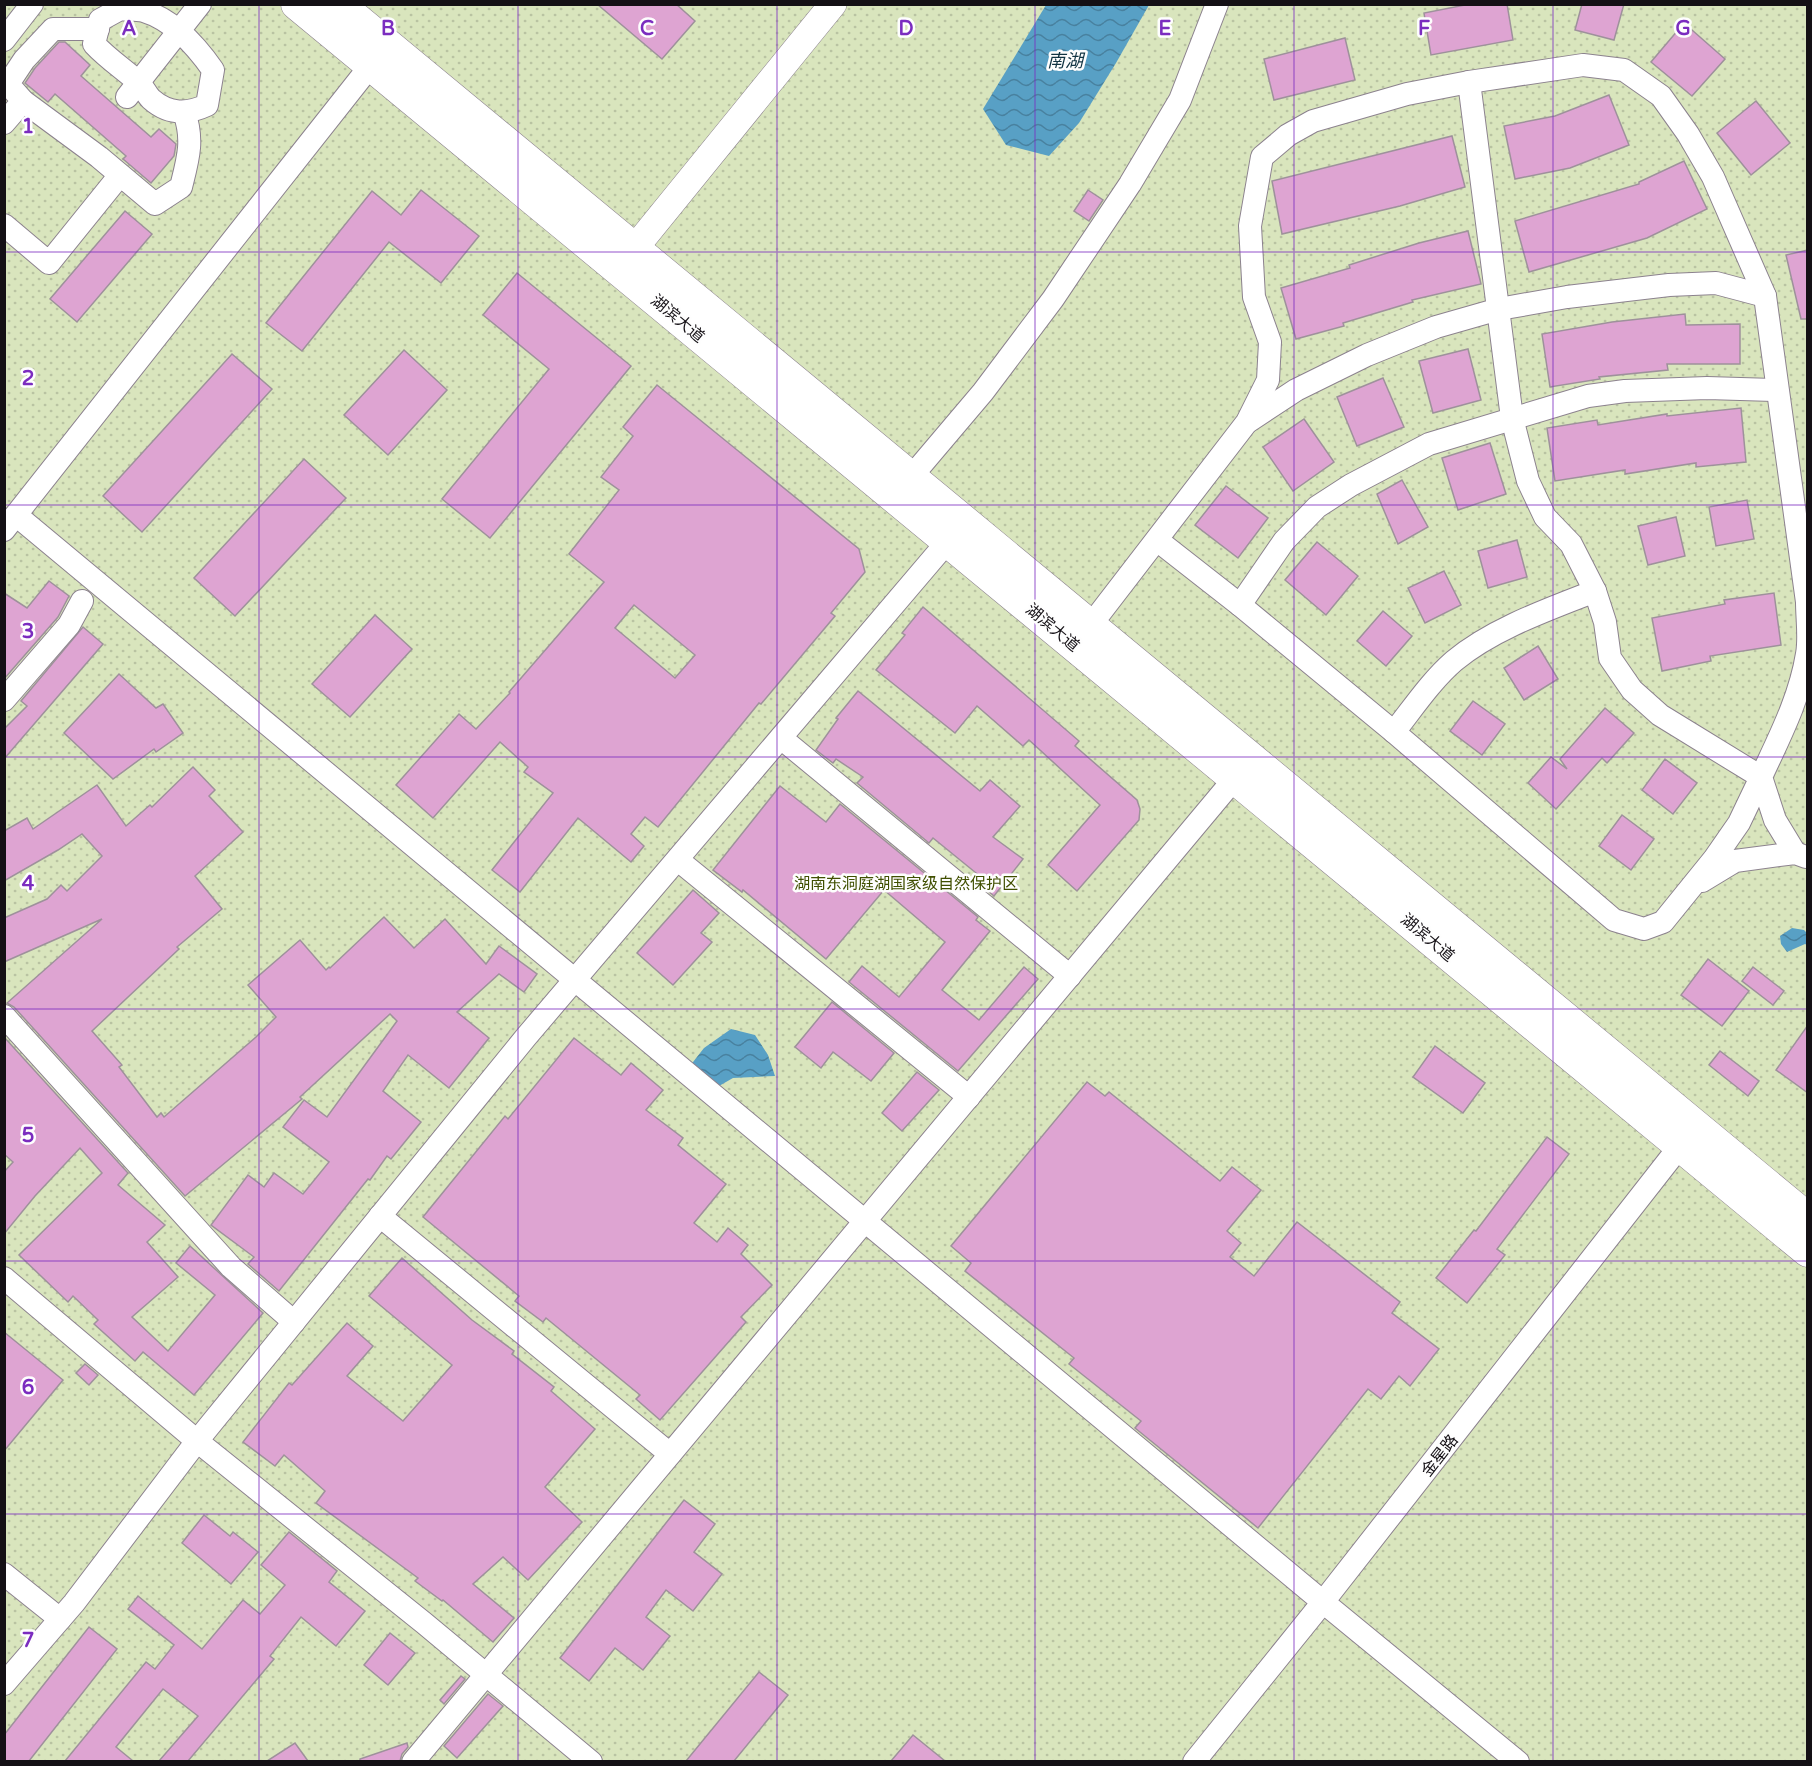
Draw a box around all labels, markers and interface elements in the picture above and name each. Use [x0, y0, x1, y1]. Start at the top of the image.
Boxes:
text: A [122, 17, 137, 41]
text: B [381, 17, 395, 41]
text: C [640, 17, 654, 41]
text: D [898, 17, 914, 41]
text: E [1159, 17, 1172, 41]
text: F [1418, 17, 1430, 41]
text: G [1675, 17, 1691, 41]
water label: 南湖 [1047, 50, 1086, 72]
text: 1 [22, 115, 34, 139]
street label: 湖滨大道 [646, 291, 708, 347]
text: 2 [22, 367, 34, 391]
street label: 湖滨大道 [1021, 600, 1083, 656]
text: 3 [22, 620, 34, 644]
text: 4 [22, 872, 35, 896]
park label: 湖南东洞庭湖国家级自然保护区 [794, 874, 1018, 894]
street label: 湖滨大道 [1396, 910, 1458, 966]
text: 5 [22, 1124, 34, 1148]
text: 6 [22, 1376, 34, 1400]
street label: 金星路 [1417, 1431, 1462, 1481]
text: 7 [22, 1629, 34, 1653]

